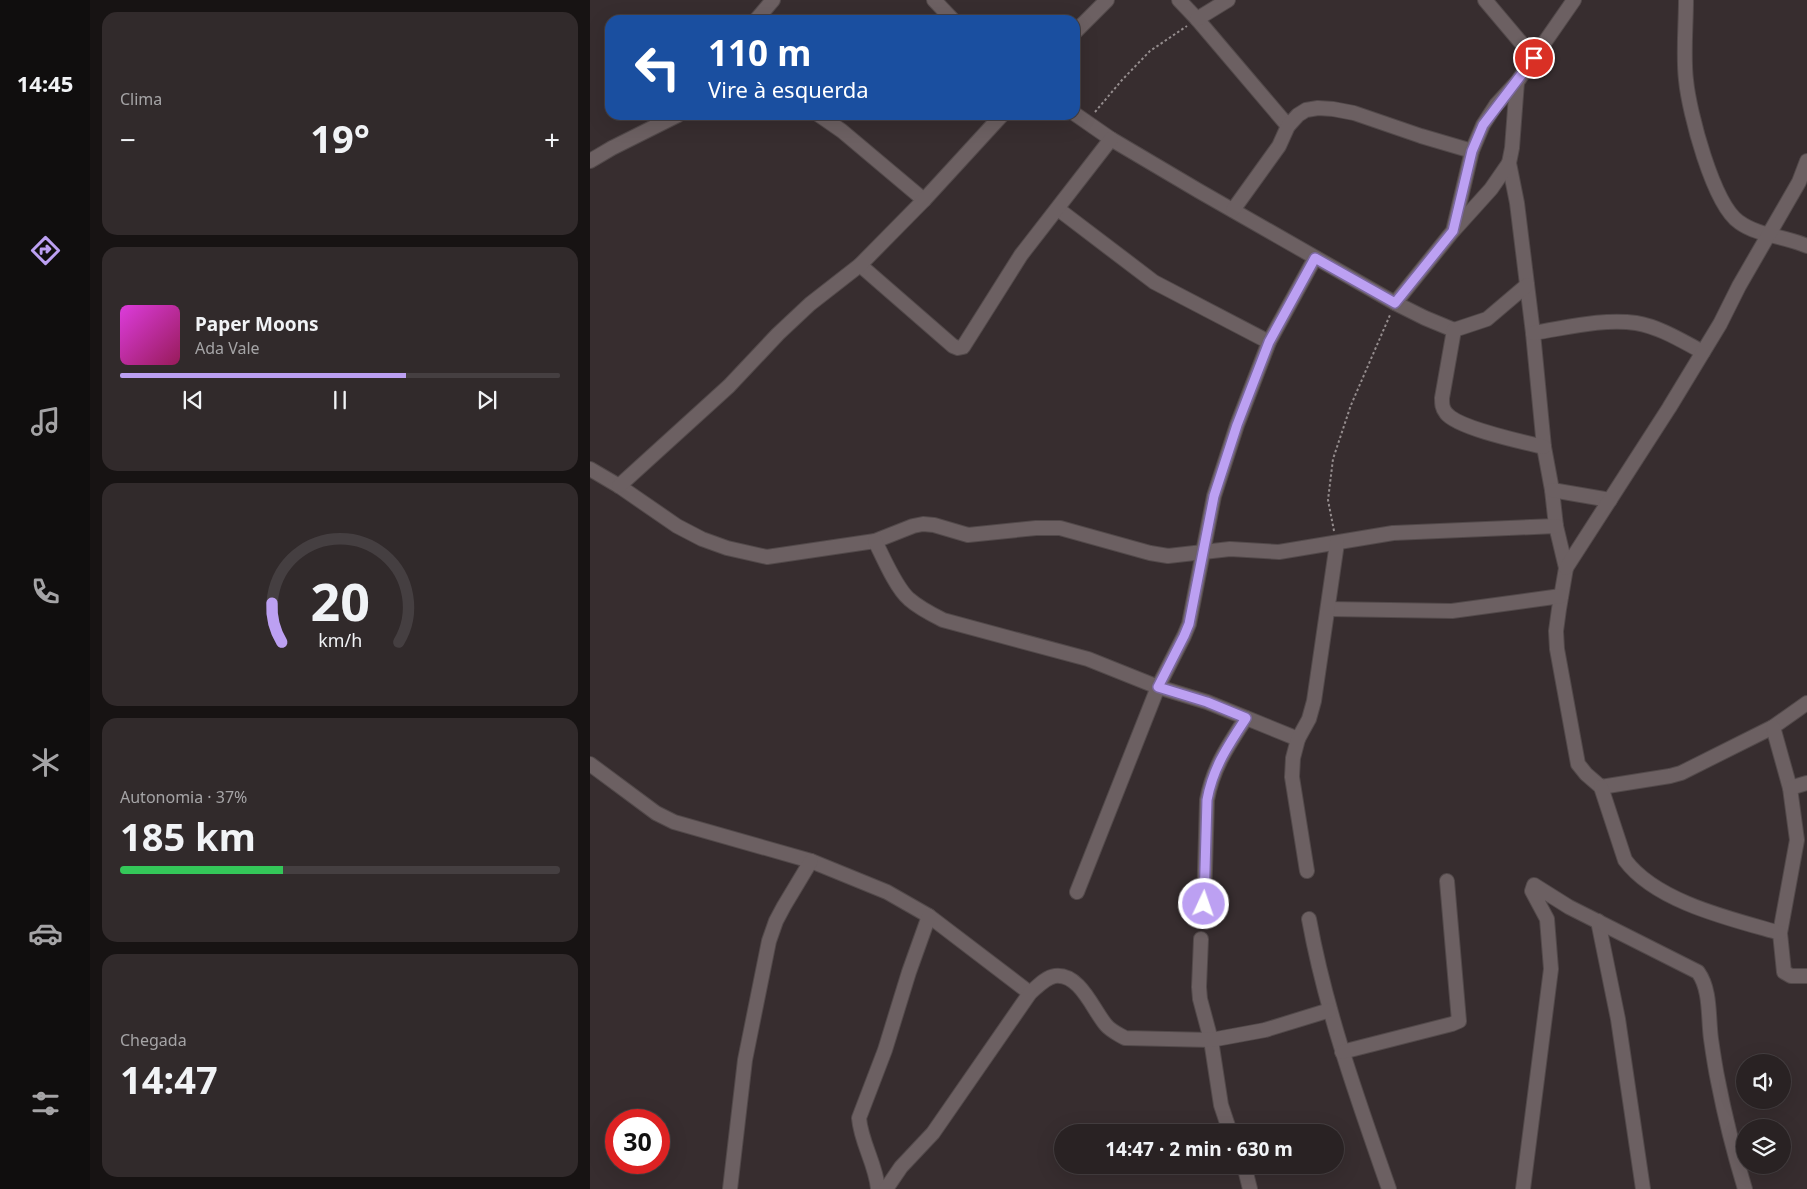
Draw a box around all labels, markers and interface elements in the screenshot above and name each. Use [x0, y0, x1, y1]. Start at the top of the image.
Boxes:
text: 110 m [708, 29, 811, 76]
icon: left [625, 35, 690, 100]
pin [1513, 37, 1555, 79]
icon: arrive [1520, 44, 1548, 72]
text: 14:45 [17, 68, 73, 98]
text: Vire à esquerda [708, 74, 869, 104]
text: Clima [120, 88, 162, 110]
text: 19° [310, 112, 370, 164]
text: − [120, 120, 136, 158]
text: + [544, 120, 560, 158]
icon: directions [28, 233, 63, 268]
text: Paper Moons [195, 311, 319, 337]
text: Ada Vale [195, 337, 260, 359]
icon: previous [179, 386, 207, 414]
icon: pause [326, 386, 354, 414]
icon: next [473, 386, 501, 414]
icon: music [28, 404, 63, 439]
text: 20 [310, 565, 370, 636]
icon: phone [28, 574, 63, 609]
text: km/h [318, 628, 362, 652]
icon: climate [28, 745, 63, 780]
text: Autonomia · 37% [120, 786, 247, 808]
text: 185 km [120, 810, 256, 862]
position arrow [1177, 877, 1229, 929]
icon: car [28, 916, 63, 951]
text: Chegada [120, 1029, 187, 1051]
text: 14:47 [120, 1053, 218, 1105]
map controls [1736, 1054, 1791, 1174]
button: sound [1736, 1054, 1791, 1109]
icon: filters [28, 1086, 63, 1121]
speed limit sign: 30 [605, 1109, 670, 1174]
button: layers [1736, 1119, 1791, 1174]
text: 14:47 · 2 min · 630 m [1105, 1136, 1293, 1162]

